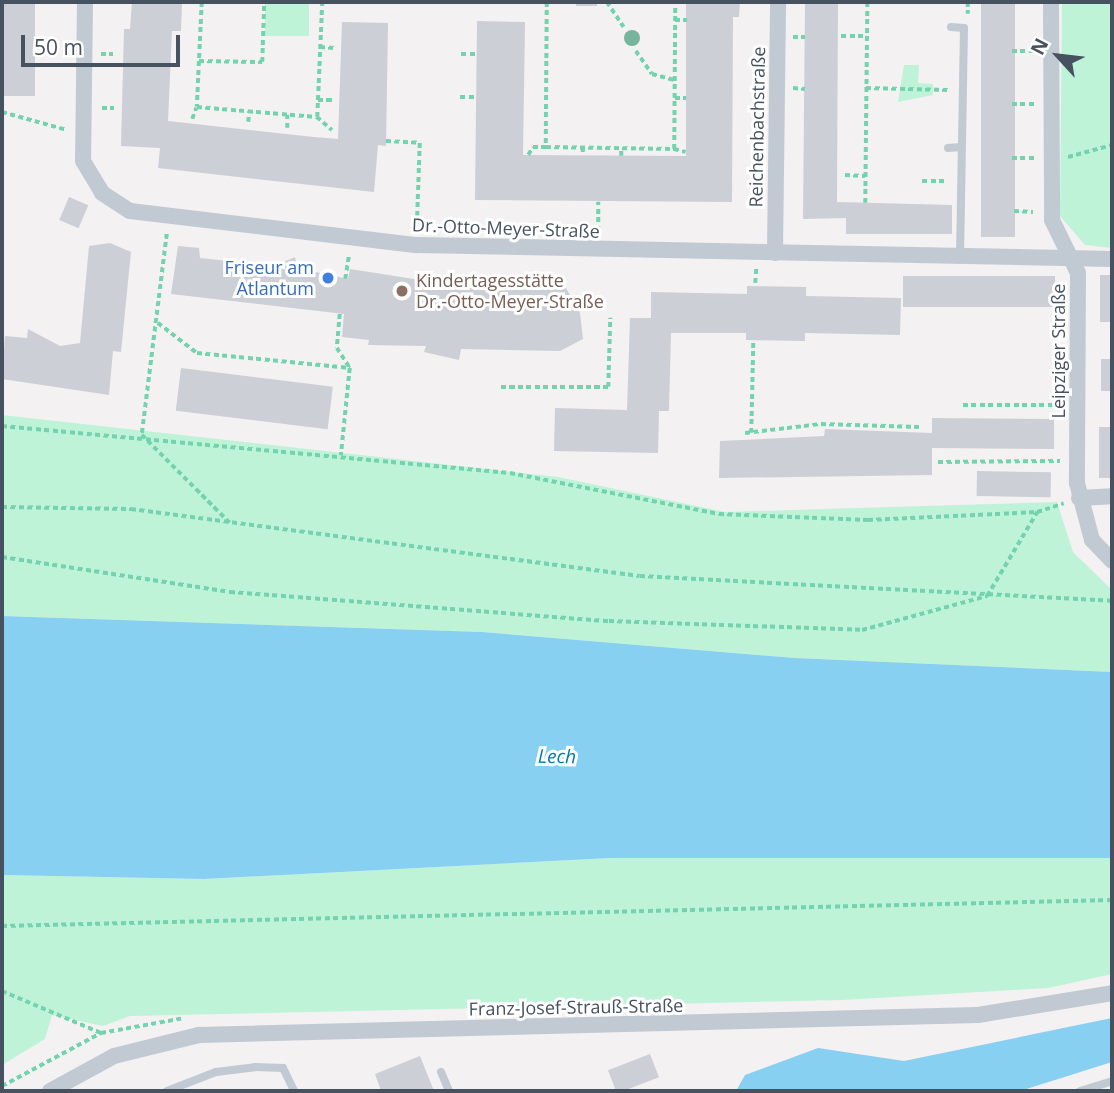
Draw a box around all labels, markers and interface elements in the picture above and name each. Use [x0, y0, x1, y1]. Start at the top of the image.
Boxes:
scale bar [24, 21, 184, 65]
north arrow [1023, 21, 1093, 91]
text: 50 m [34, 33, 83, 61]
text: N [1024, 34, 1054, 59]
street label: Reichenbachstraße [745, 46, 769, 208]
street label: Dr.-Otto-Meyer-Straße [412, 214, 600, 242]
place label: Friseur am Atlantum [224, 257, 314, 300]
marker: Friseur am Atlantum [320, 270, 336, 286]
place label: Kindertagesstätte Dr.-Otto-Meyer-Straße [416, 270, 604, 312]
marker: Kindertagesstätte Dr.-Otto-Meyer-Straße [394, 283, 410, 299]
street label: Leipziger Straße [1047, 284, 1069, 418]
water label: Lech [538, 745, 576, 769]
street label: Franz-Josef-Strauß-Straße [468, 994, 684, 1020]

